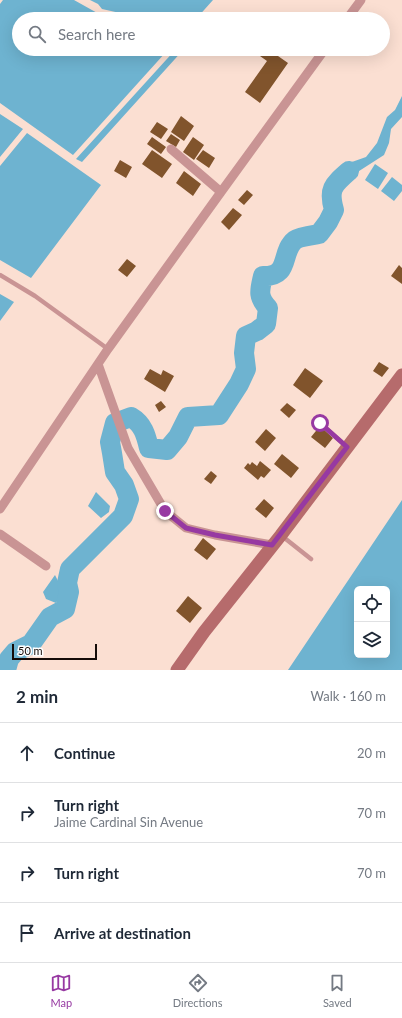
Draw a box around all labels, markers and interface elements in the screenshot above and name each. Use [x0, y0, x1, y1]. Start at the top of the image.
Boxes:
search box [12, 12, 390, 56]
icon: search [26, 23, 48, 45]
text: Search here [58, 25, 135, 43]
route start [311, 414, 329, 432]
route end [156, 502, 174, 520]
map controls [354, 586, 390, 658]
button: locate [354, 586, 390, 622]
button: layers [354, 622, 390, 658]
scale bar [12, 642, 97, 661]
text: 50 m [18, 644, 43, 657]
text: 2 min [16, 686, 58, 707]
text: Walk · 160 m [310, 688, 386, 704]
icon: ahead [16, 742, 38, 764]
text: Continue [54, 744, 115, 762]
text: 20 m [357, 745, 386, 761]
text: Turn right [54, 796, 119, 814]
icon: right [16, 802, 38, 824]
text: 70 m [357, 805, 386, 821]
text: Jaime Cardinal Sin Avenue [54, 814, 203, 830]
icon: right [16, 862, 38, 884]
text: Turn right [54, 864, 119, 882]
text: 70 m [357, 865, 386, 881]
icon: arrive [16, 922, 38, 944]
text: Arrive at destination [54, 924, 191, 942]
tab: Map [50, 972, 72, 1009]
tab: Directions [173, 972, 222, 1009]
tab: Saved [323, 972, 352, 1009]

